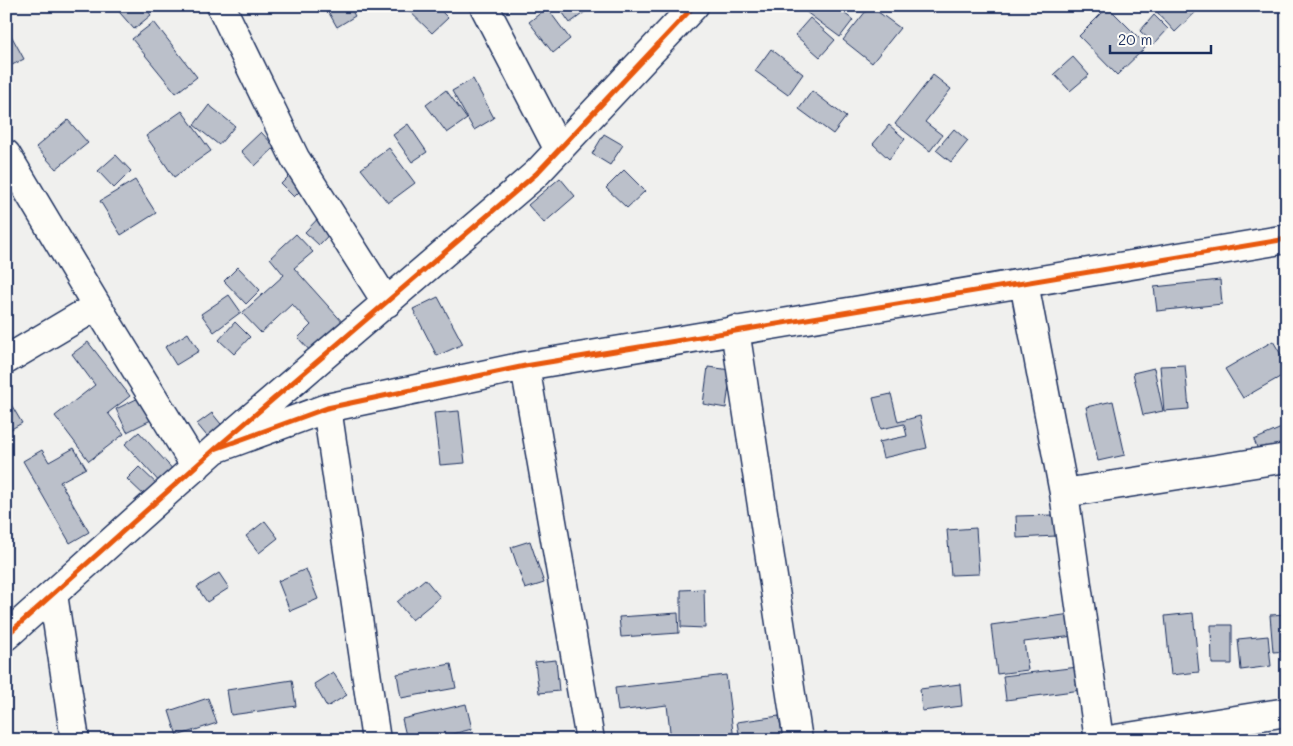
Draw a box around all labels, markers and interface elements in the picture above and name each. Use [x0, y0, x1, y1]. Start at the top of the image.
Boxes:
scale bar [1110, 22, 1212, 54]
text: 20 m [1118, 29, 1152, 49]

